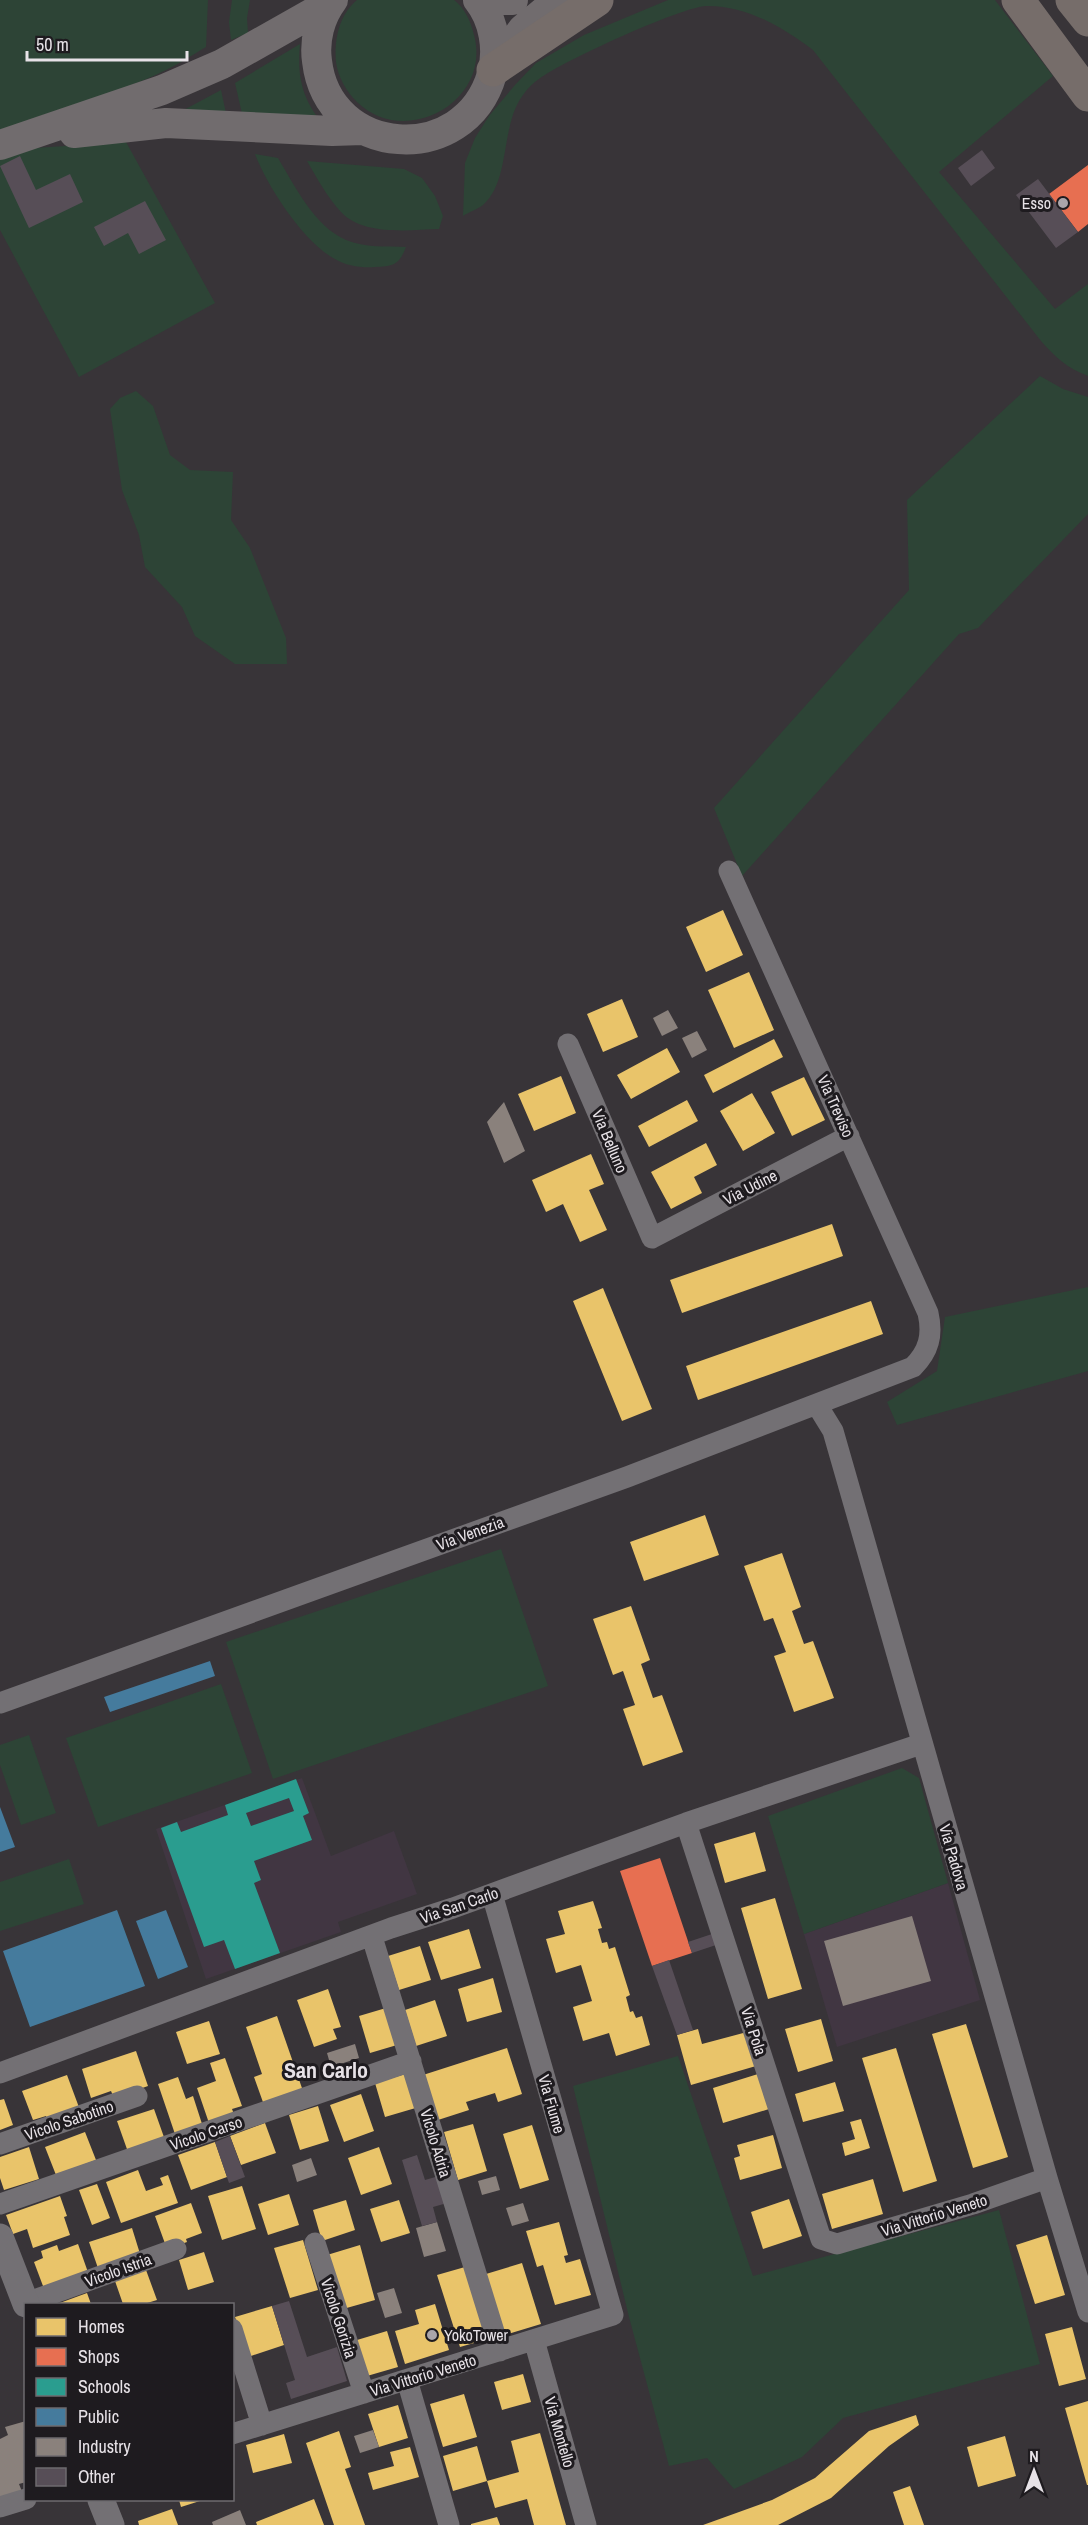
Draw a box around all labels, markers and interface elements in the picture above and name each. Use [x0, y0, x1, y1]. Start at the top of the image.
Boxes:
scale bar [27, 24, 188, 62]
text: 50 m [36, 32, 69, 57]
place label: Esso [1022, 192, 1051, 214]
marker: Esso [1056, 196, 1070, 210]
street label: Via Treviso [812, 1071, 860, 1141]
street label: Via Belluno [587, 1106, 633, 1176]
street label: Via Udine [719, 1164, 781, 1210]
street label: Via Venezia [433, 1510, 508, 1555]
street label: Via Padova [934, 1821, 974, 1893]
street label: Via San Carlo [417, 1881, 501, 1929]
street label: Via Pola [736, 2004, 772, 2059]
district label: San Carlo [284, 2055, 368, 2085]
street label: Via Fiume [533, 2072, 571, 2136]
street label: Vicolo Sabotino [22, 2095, 116, 2145]
street label: Vicolo Adria [415, 2106, 457, 2181]
street label: Vicolo Carso [167, 2110, 245, 2156]
street label: Via Vittorio Veneto [878, 2188, 990, 2242]
street label: Vicolo Istria [82, 2248, 155, 2292]
street label: Vicolo Gorizia [316, 2275, 362, 2361]
legend [24, 2303, 234, 2501]
text: Homes [78, 2314, 125, 2339]
place label: YokoTower [444, 2324, 508, 2346]
marker: YokoTower [425, 2328, 439, 2342]
text: Shops [78, 2344, 120, 2369]
street label: Via Vittorio Veneto [367, 2348, 479, 2402]
text: Schools [78, 2374, 131, 2399]
street label: Via Montello [539, 2394, 581, 2470]
text: Public [78, 2404, 119, 2429]
text: Industry [78, 2434, 131, 2459]
north arrow [1004, 2441, 1064, 2501]
text: N [1029, 2445, 1039, 2467]
text: Other [78, 2464, 115, 2489]

